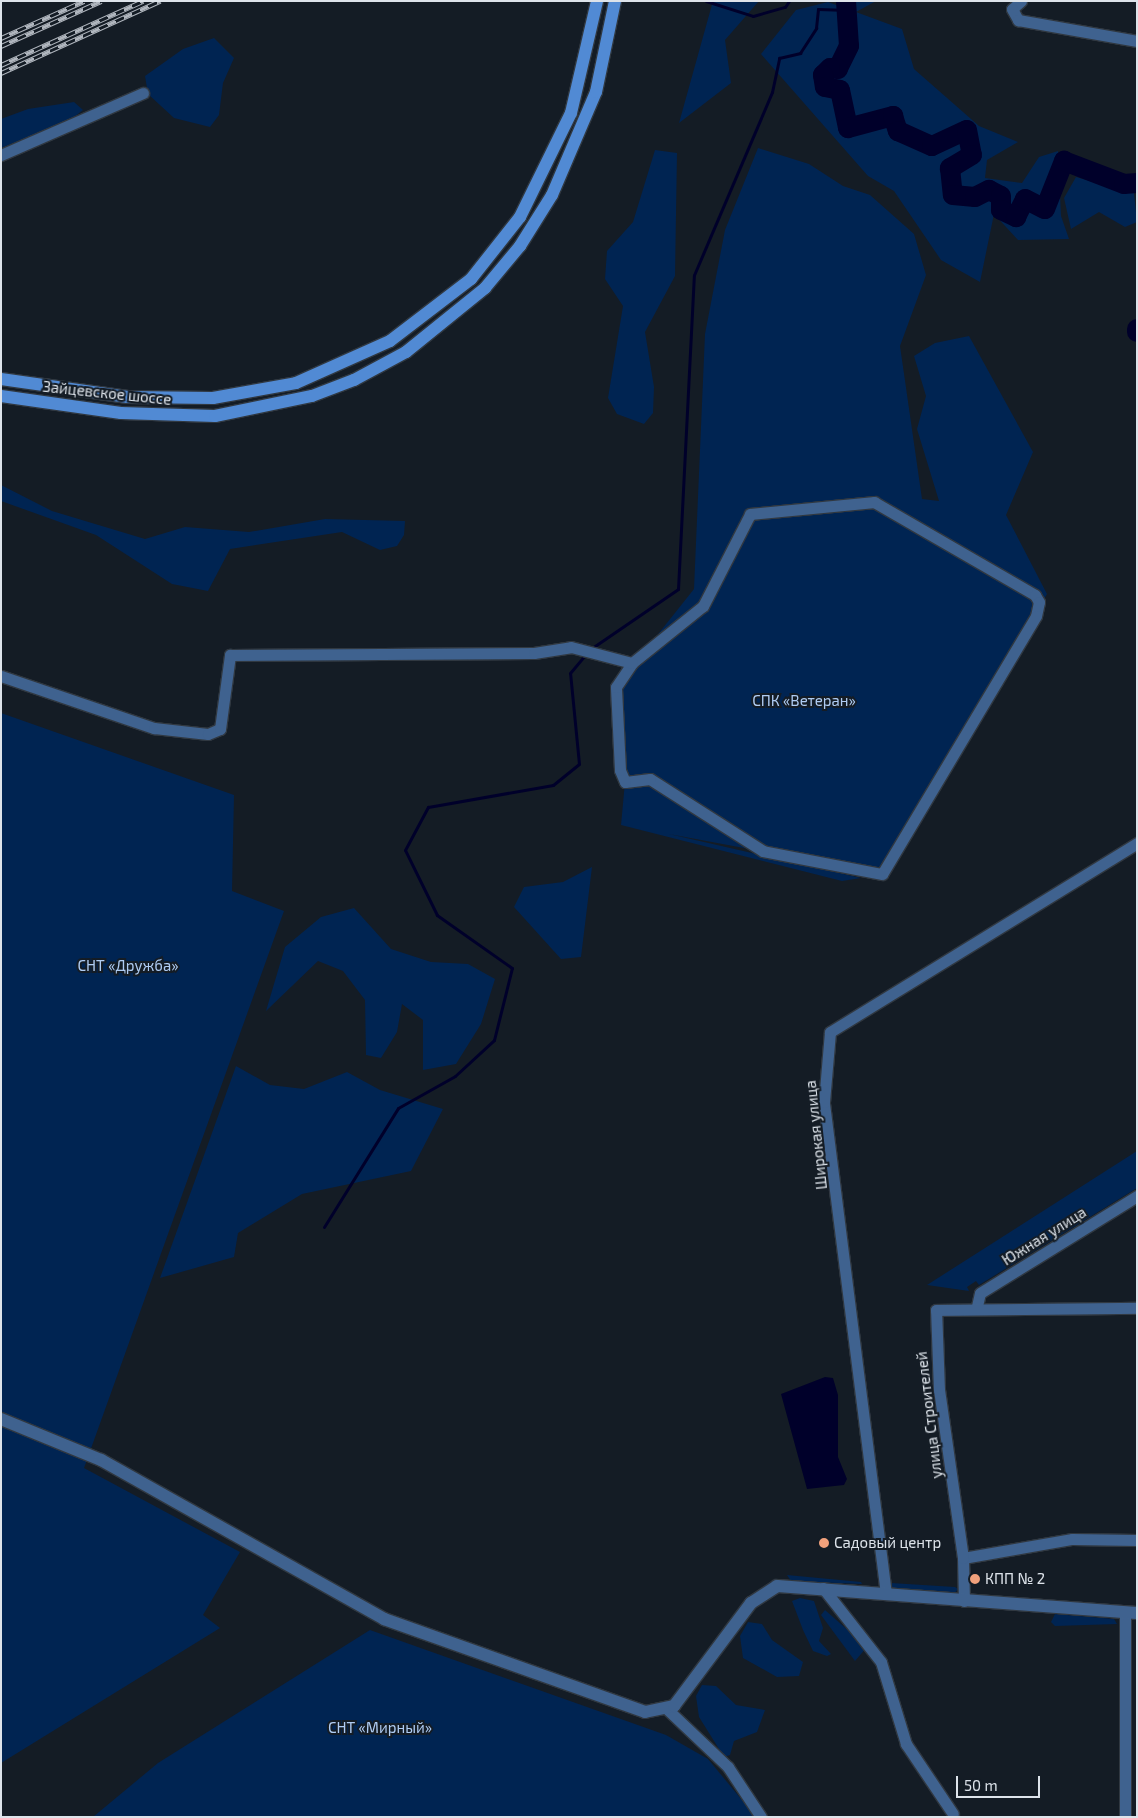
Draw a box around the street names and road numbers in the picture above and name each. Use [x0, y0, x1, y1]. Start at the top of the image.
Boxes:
street label: Зайцевское шоссе [42, 377, 172, 409]
street label: Широкая улица [801, 1079, 831, 1191]
street label: Южная улица [998, 1203, 1090, 1269]
street label: улица Строителей [912, 1350, 946, 1480]

